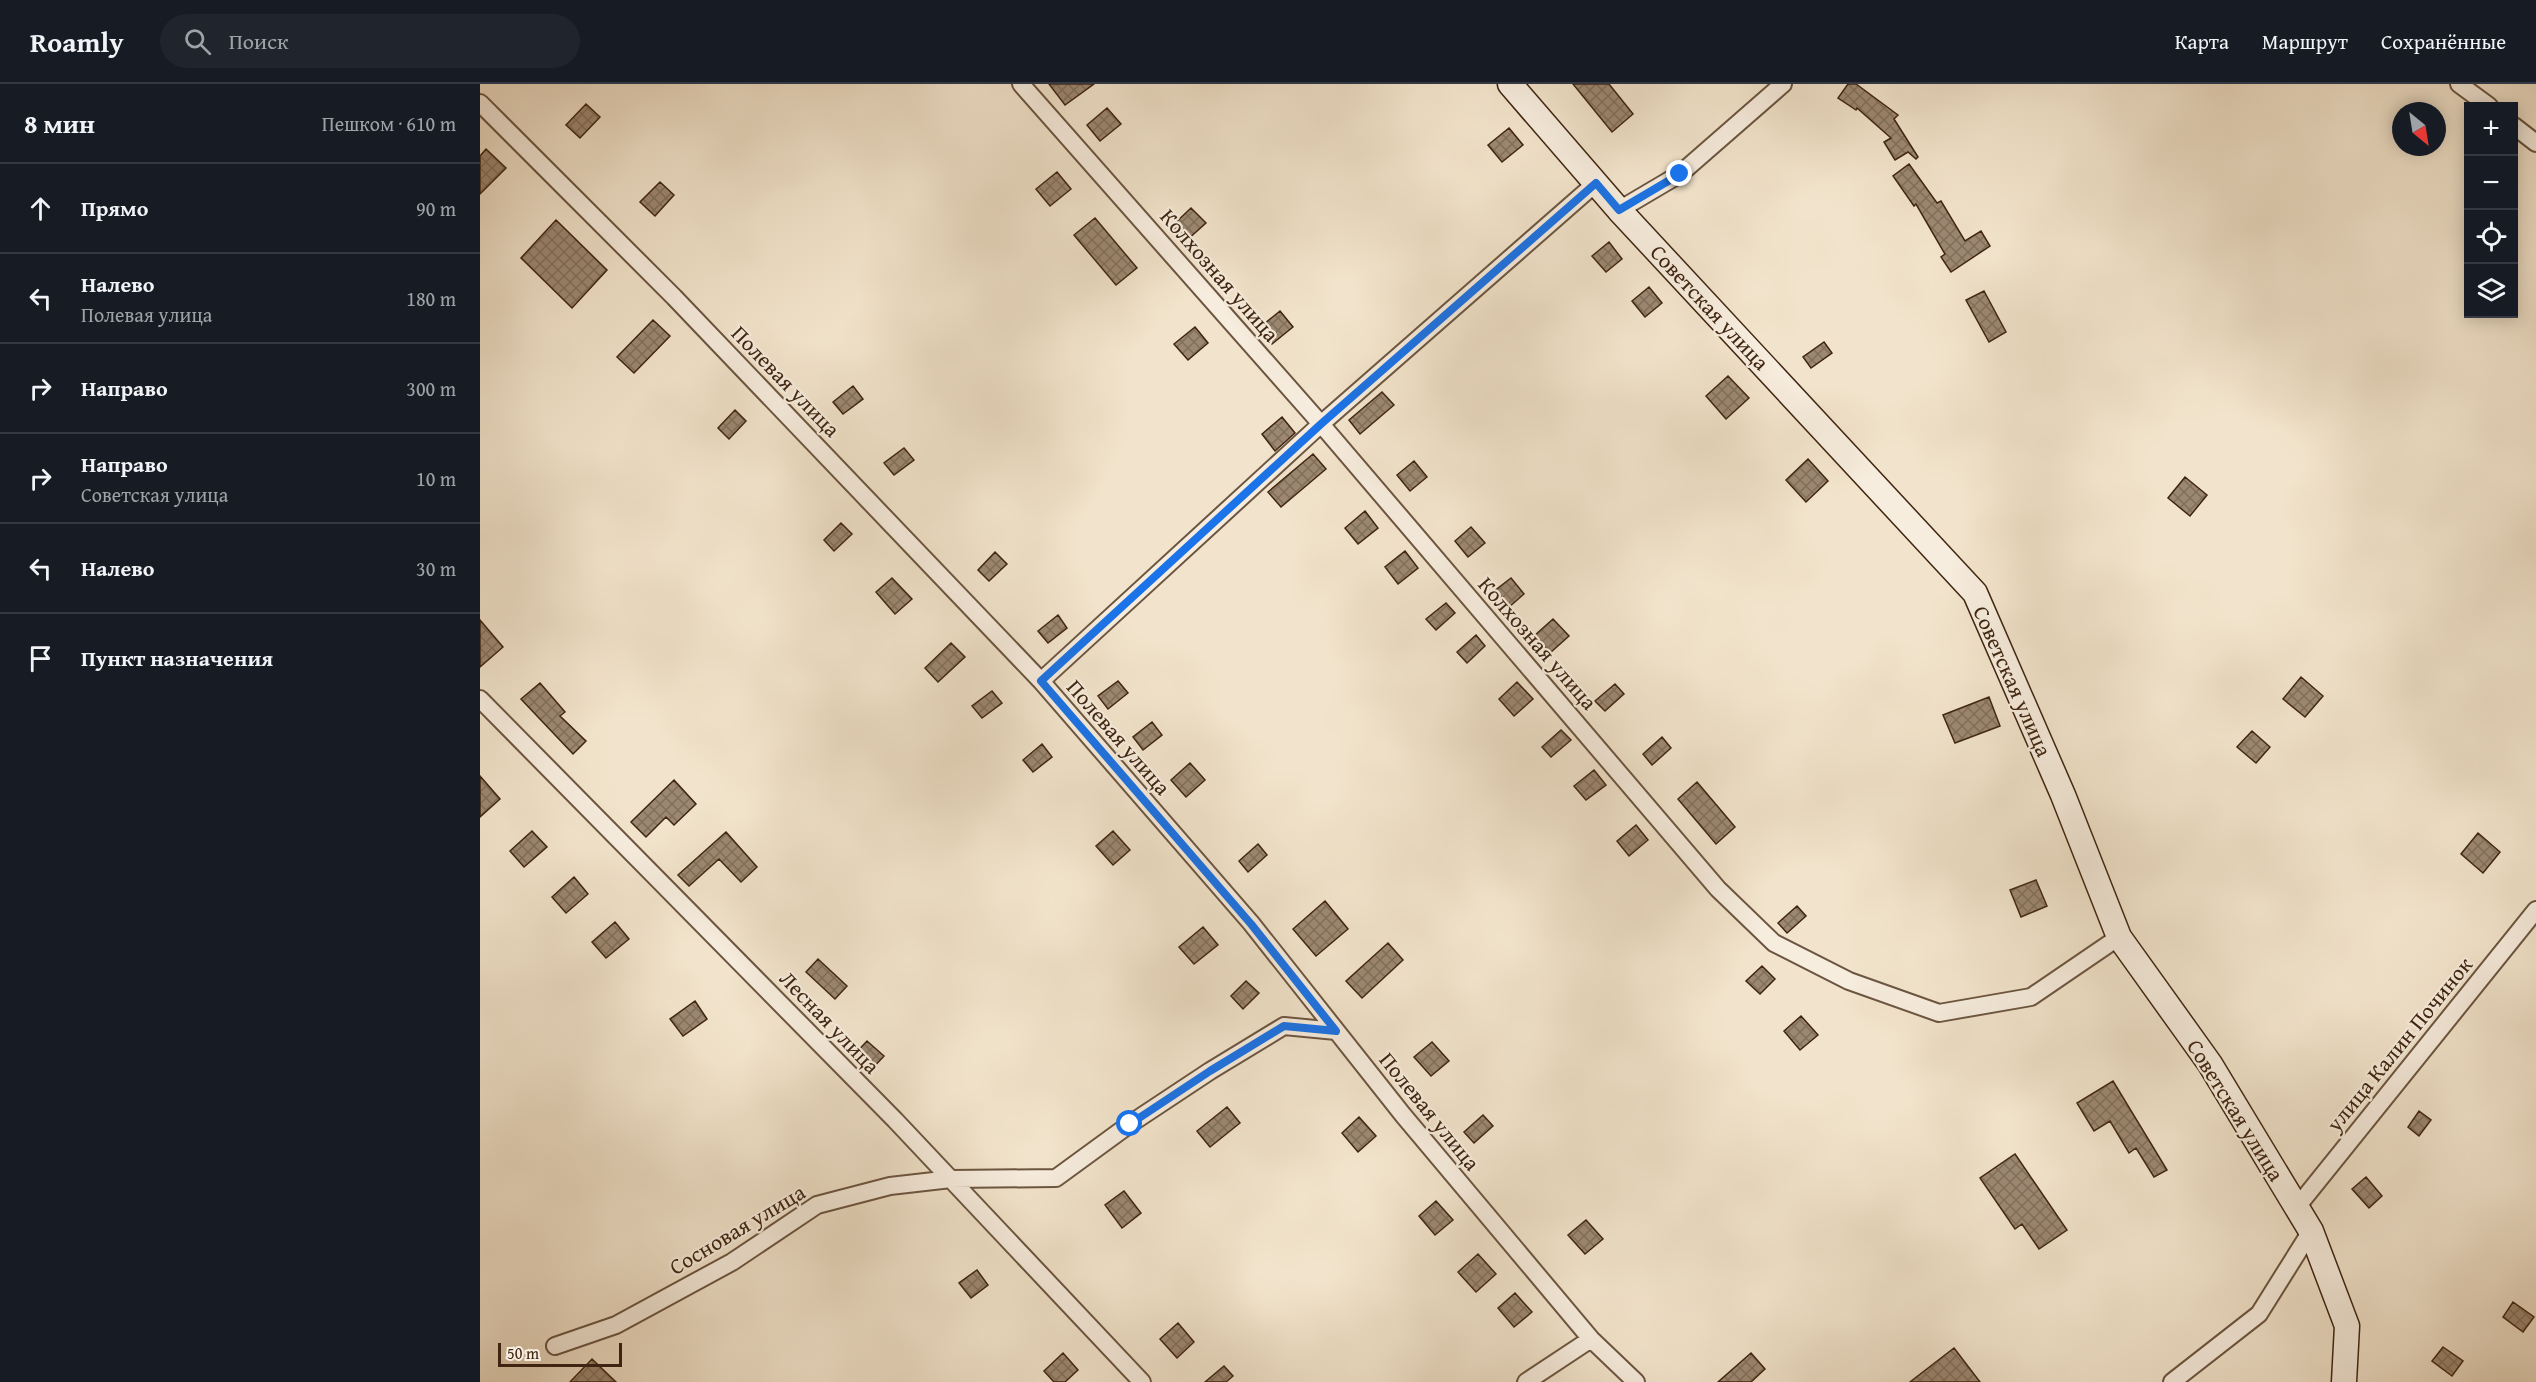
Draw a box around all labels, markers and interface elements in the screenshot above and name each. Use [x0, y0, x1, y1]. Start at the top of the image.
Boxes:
search box [160, 14, 580, 68]
text: Roamly [30, 21, 124, 62]
icon: search [181, 25, 214, 58]
text: Поиск [229, 25, 288, 57]
text: Карта [2175, 26, 2229, 57]
text: Маршрут [2262, 26, 2348, 57]
text: Сохранённые [2381, 26, 2506, 57]
north arrow [2392, 102, 2446, 156]
map controls [2464, 102, 2518, 318]
button: + [2464, 102, 2518, 156]
text: 8 мин [24, 104, 95, 143]
text: Пешком · 610 m [322, 109, 456, 138]
button: − [2464, 156, 2518, 210]
route end [1666, 160, 1692, 186]
icon: ahead [24, 192, 57, 225]
text: Прямо [81, 192, 148, 224]
text: 90 m [416, 194, 456, 223]
street label: Колхозная улица [1153, 201, 1287, 349]
button: locate [2464, 210, 2518, 264]
street label: Советская улица [1643, 237, 1777, 378]
button: layers [2464, 264, 2518, 318]
text: Налево [81, 268, 154, 300]
icon: left [24, 282, 57, 315]
text: 180 m [406, 284, 456, 313]
text: Полевая улица [81, 300, 212, 329]
street label: Полевая улица [724, 318, 848, 444]
icon: right [24, 372, 57, 405]
text: Направо [81, 372, 168, 404]
text: 300 m [406, 374, 456, 403]
text: Направо [81, 448, 168, 480]
icon: right [24, 462, 57, 495]
text: 10 m [416, 464, 456, 493]
text: Советская улица [81, 480, 228, 509]
icon: left [24, 552, 57, 585]
text: Налево [81, 552, 154, 584]
text: 30 m [416, 554, 456, 583]
street label: Колхозная улица [1471, 569, 1605, 717]
street label: Советская улица [1965, 601, 2061, 762]
icon: arrive [24, 642, 57, 675]
text: Пункт назначения [81, 642, 273, 674]
street label: Полевая улица [1060, 672, 1179, 802]
street label: улица Калин Починок [2318, 949, 2480, 1139]
street label: Лесная улица [772, 963, 888, 1081]
street label: Советская улица [2180, 1033, 2293, 1188]
street label: Полевая улица [1372, 1045, 1488, 1178]
route start [1116, 1110, 1142, 1136]
street label: Сосновая улица [663, 1175, 811, 1282]
scale bar [498, 1340, 622, 1368]
text: 50 m [507, 1341, 539, 1365]

